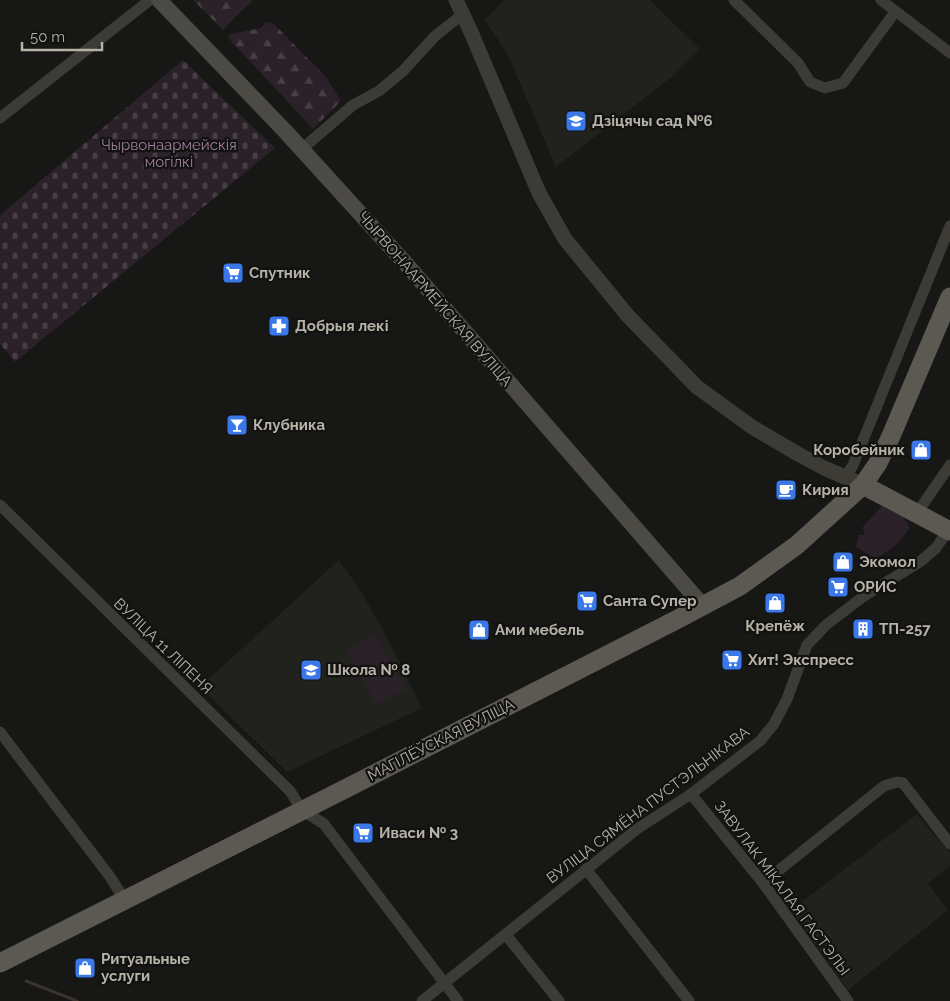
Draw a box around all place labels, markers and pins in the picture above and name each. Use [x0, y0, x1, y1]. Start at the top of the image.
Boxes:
school or university icon: Дзіцячы сад №6 [564, 109, 588, 133]
place label: Дзіцячы сад №6 [592, 112, 713, 130]
supermarket icon: Спутник [221, 261, 245, 285]
place label: Спутник [249, 264, 311, 282]
pharmacy icon: Добрыя лекі [267, 314, 291, 338]
place label: Добрыя лекі [295, 317, 388, 335]
bar icon: Клубника [225, 413, 249, 437]
place label: Клубника [253, 416, 326, 434]
shop icon: Коробейник [909, 438, 933, 462]
place label: Коробейник [813, 441, 905, 459]
cafe icon: Кирия [774, 478, 798, 502]
place label: Кирия [802, 481, 849, 499]
shop icon: Экомол [831, 550, 855, 574]
place label: Экомол [859, 553, 916, 571]
supermarket icon: ОРИС [826, 575, 850, 599]
place label: ОРИС [854, 578, 896, 596]
supermarket icon: Санта Супер [575, 589, 599, 613]
shop icon: Крепёж [763, 591, 787, 615]
place label: Санта Супер [603, 592, 697, 610]
place label: Крепёж [745, 617, 805, 635]
building icon: ТП-257 [851, 617, 875, 641]
shop icon: Ами мебель [467, 618, 491, 642]
place label: ТП-257 [879, 620, 931, 638]
place label: Ами мебель [495, 621, 584, 639]
supermarket icon: Хит! Экспресс [720, 648, 744, 672]
place label: Хит! Экспресс [747, 651, 855, 669]
school or university icon: Школа № 8 [299, 658, 323, 682]
place label: Школа № 8 [327, 661, 410, 679]
supermarket icon: Иваси № 3 [351, 821, 375, 845]
place label: Иваси № 3 [379, 824, 458, 842]
place label: Ритуальные услуги [101, 950, 190, 985]
shop icon: Ритуальные услуги [73, 956, 97, 980]

